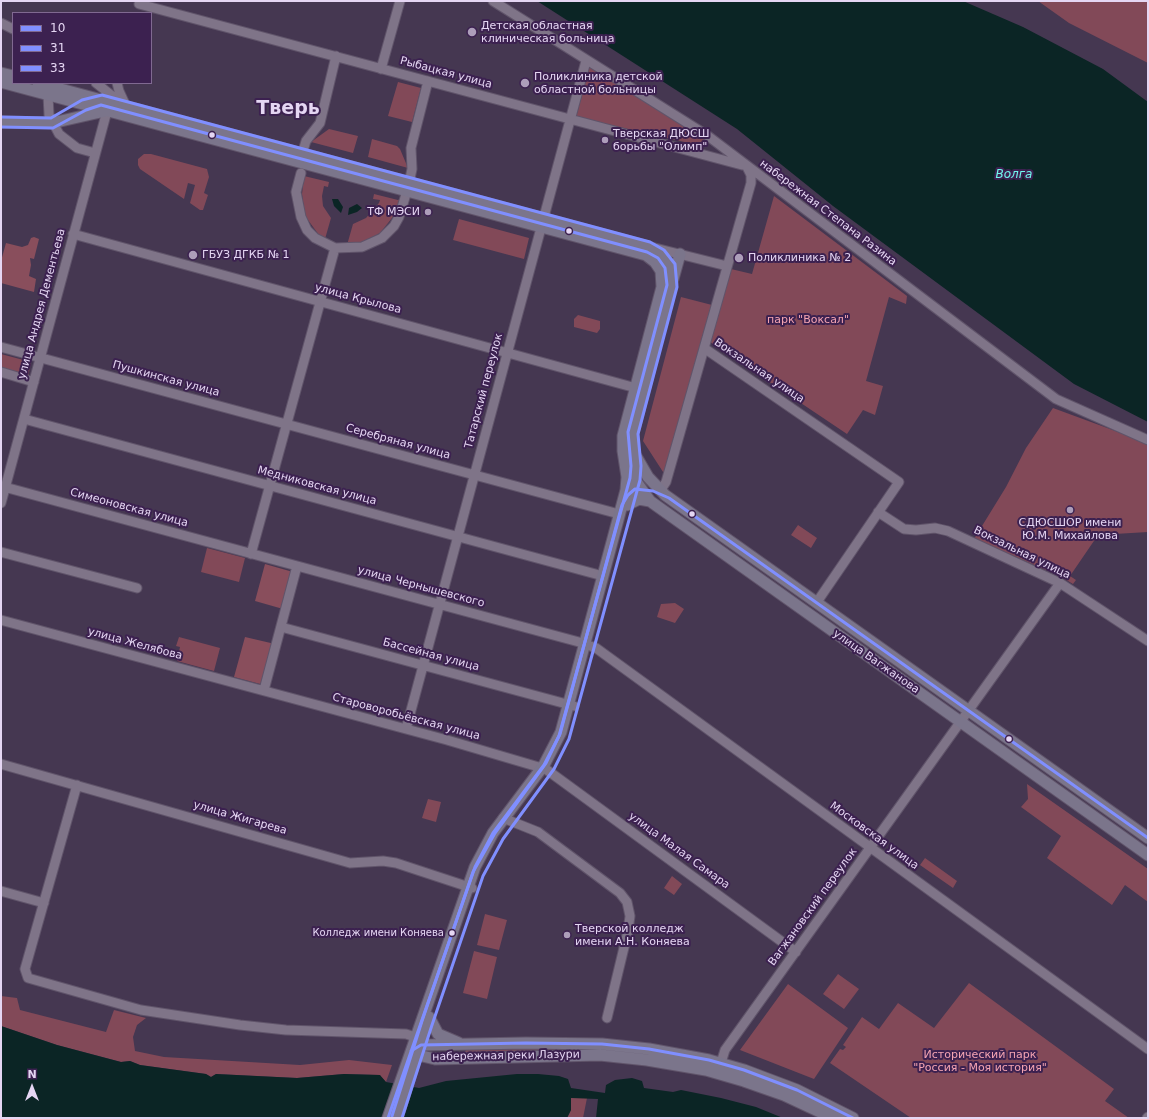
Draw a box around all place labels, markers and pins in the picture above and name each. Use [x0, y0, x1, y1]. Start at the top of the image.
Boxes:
place label: Детская областная клиническая больница [481, 19, 615, 45]
marker: Детская областная клиническая больница [466, 26, 478, 38]
place label: Поликлиника детской областной больницы [534, 70, 663, 96]
marker: Поликлиника детской областной больницы [519, 77, 531, 89]
place label: Тверская ДЮСШ борьбы "Олимп" [613, 127, 709, 153]
unlabelled marker [207, 130, 217, 140]
marker: Тверская ДЮСШ борьбы "Олимп" [600, 135, 610, 145]
place label: ТФ МЭСИ [367, 205, 420, 219]
marker: ТФ МЭСИ [423, 207, 433, 217]
unlabelled marker [564, 226, 574, 236]
place label: ГБУЗ ДГКБ № 1 [202, 248, 290, 262]
marker: ГБУЗ ДГКБ № 1 [187, 249, 199, 261]
place label: Поликлиника № 2 [748, 251, 851, 265]
marker: Поликлиника № 2 [733, 252, 745, 264]
marker: СДЮСШОР имени Ю.М. Михайлова [1065, 505, 1075, 515]
unlabelled marker [687, 509, 697, 519]
place label: СДЮСШОР имени Ю.М. Михайлова [1019, 516, 1121, 542]
unlabelled marker [1004, 734, 1014, 744]
place label: Тверской колледж имени А.Н. Коняева [575, 922, 690, 948]
place label: Колледж имени Коняева [312, 927, 444, 939]
marker: Колледж имени Коняева [447, 928, 457, 938]
marker: Тверской колледж имени А.Н. Коняева [562, 930, 572, 940]

